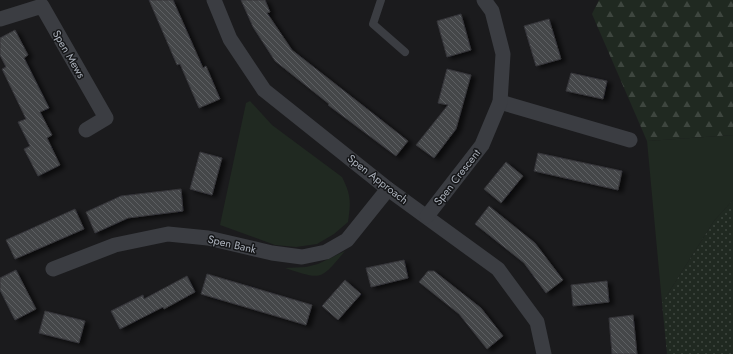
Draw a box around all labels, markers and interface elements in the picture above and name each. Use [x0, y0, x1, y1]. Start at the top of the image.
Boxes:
street label: Spen Mews [49, 27, 90, 82]
street label: Spen Crescent [430, 145, 484, 209]
street label: Spen Approach [344, 150, 412, 208]
street label: Spen Bank [206, 231, 258, 257]

